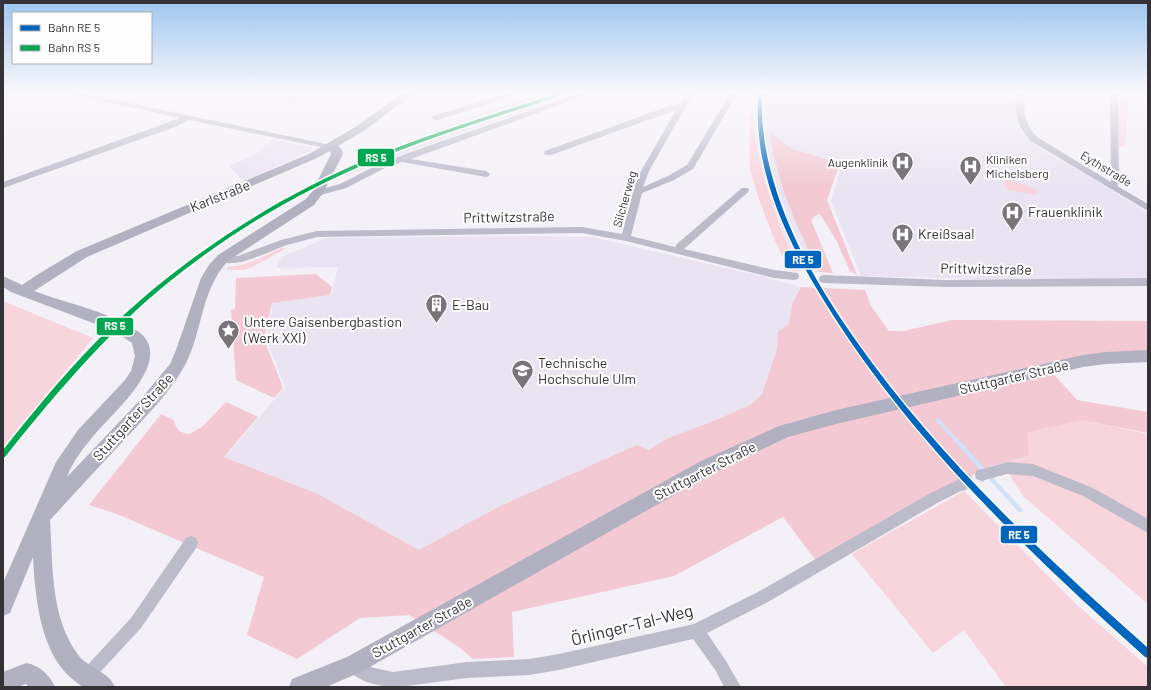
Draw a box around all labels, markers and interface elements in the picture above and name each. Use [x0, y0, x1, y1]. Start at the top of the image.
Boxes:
legend [12, 12, 152, 64]
text: Bahn RE 5 [48, 20, 100, 34]
text: Bahn RS 5 [48, 40, 100, 54]
street label: Eythstraße [1078, 147, 1135, 189]
line badge: RS 5 [357, 148, 395, 167]
hospital icon: Augenklinik [890, 150, 916, 183]
text: RS 5 [365, 151, 387, 164]
place label: Kliniken Michelsberg [986, 152, 1049, 180]
hospital icon: Kliniken Michelsberg [958, 154, 984, 187]
place label: Augenklinik [828, 155, 888, 169]
street label: Silcherweg [609, 169, 639, 228]
street label: Karlstraße [187, 176, 252, 215]
hospital icon: Frauenklinik [1000, 199, 1026, 232]
place label: Frauenklinik [1028, 203, 1102, 220]
street label: Prittwitzstraße [463, 207, 555, 226]
hospital icon: Kreißsaal [890, 221, 916, 254]
place label: Kreißsaal [918, 225, 974, 242]
line badge: RE 5 [784, 250, 822, 269]
text: RE 5 [792, 253, 814, 266]
street label: Prittwitzstraße [940, 259, 1032, 278]
building icon: E-Bau [423, 292, 449, 325]
place label: E-Bau [452, 296, 489, 313]
place label: Untere Gaisenbergbastion (Werk XXI) [243, 313, 402, 346]
line badge: RS 5 [96, 317, 134, 336]
place icon: Untere Gaisenbergbastion (Werk XXI) [216, 317, 242, 350]
text: RS 5 [104, 319, 126, 332]
place label: Technische Hochschule Ulm [538, 354, 636, 387]
street label: Stuttgarter Straße [957, 356, 1070, 397]
school or university icon: Technische Hochschule Ulm [510, 358, 536, 391]
street label: Stuttgarter Straße [89, 369, 176, 464]
street label: Stuttgarter Straße [651, 438, 758, 504]
line badge: RE 5 [1000, 525, 1038, 544]
text: RE 5 [1008, 528, 1030, 541]
street label: Stuttgarter Straße [369, 592, 475, 661]
street label: Örlinger-Tal-Weg [569, 599, 695, 649]

